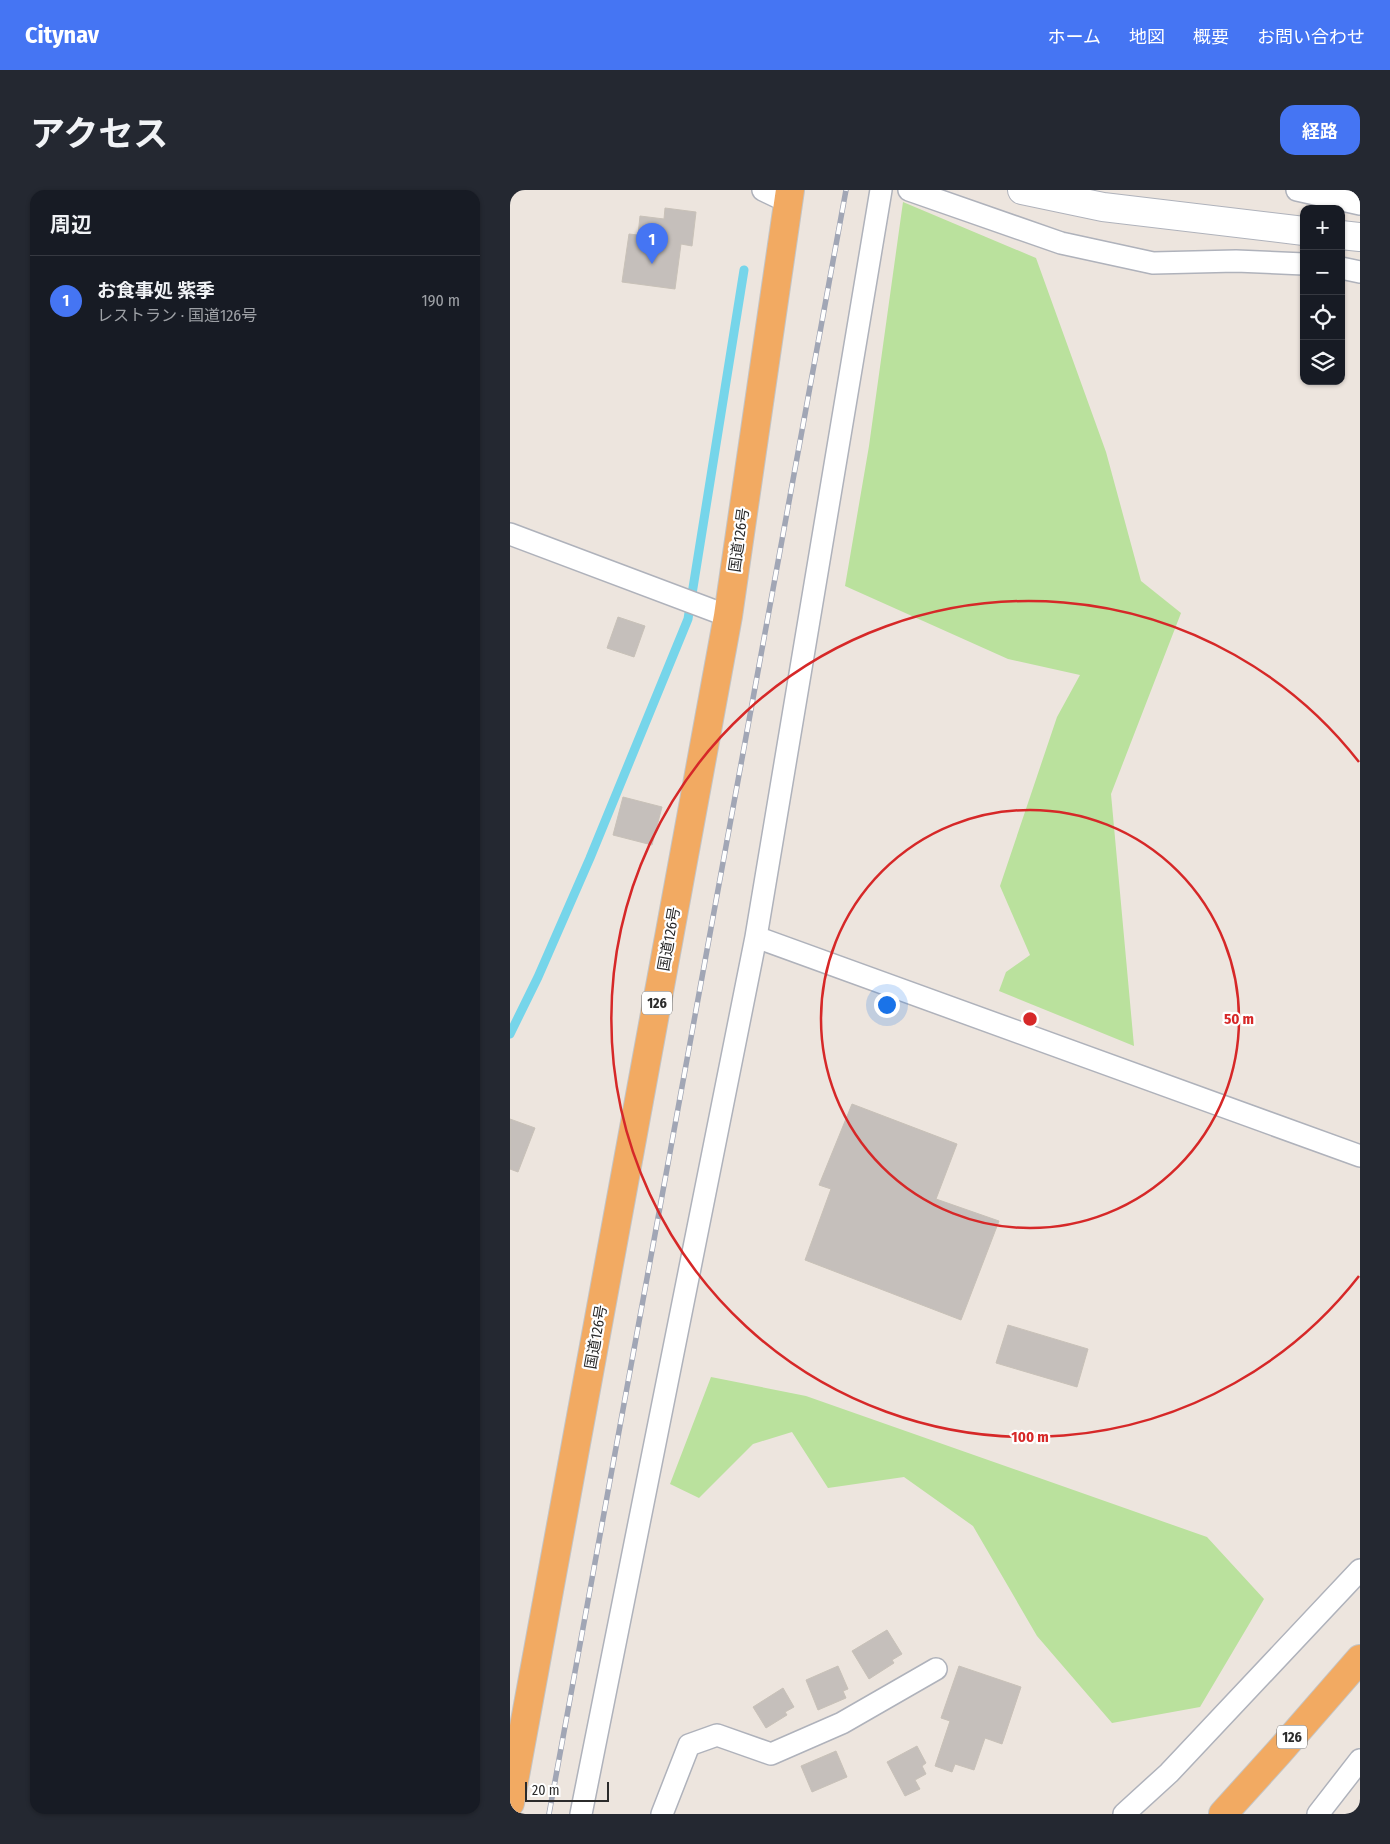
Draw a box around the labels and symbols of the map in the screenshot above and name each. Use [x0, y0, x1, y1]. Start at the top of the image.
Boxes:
pin: 1 [636, 223, 668, 264]
street label: 国道126号 [726, 507, 752, 573]
street label: 国道126号 [655, 905, 683, 973]
road number: 126 [642, 991, 672, 1014]
your location [874, 992, 900, 1018]
centre of rings [1021, 1010, 1039, 1028]
text: 50 m [1224, 1010, 1254, 1028]
street label: 国道126号 [582, 1303, 610, 1371]
text: 100 m [1011, 1428, 1049, 1446]
road number: 126 [1277, 1725, 1307, 1748]
scale bar [525, 1779, 609, 1802]

